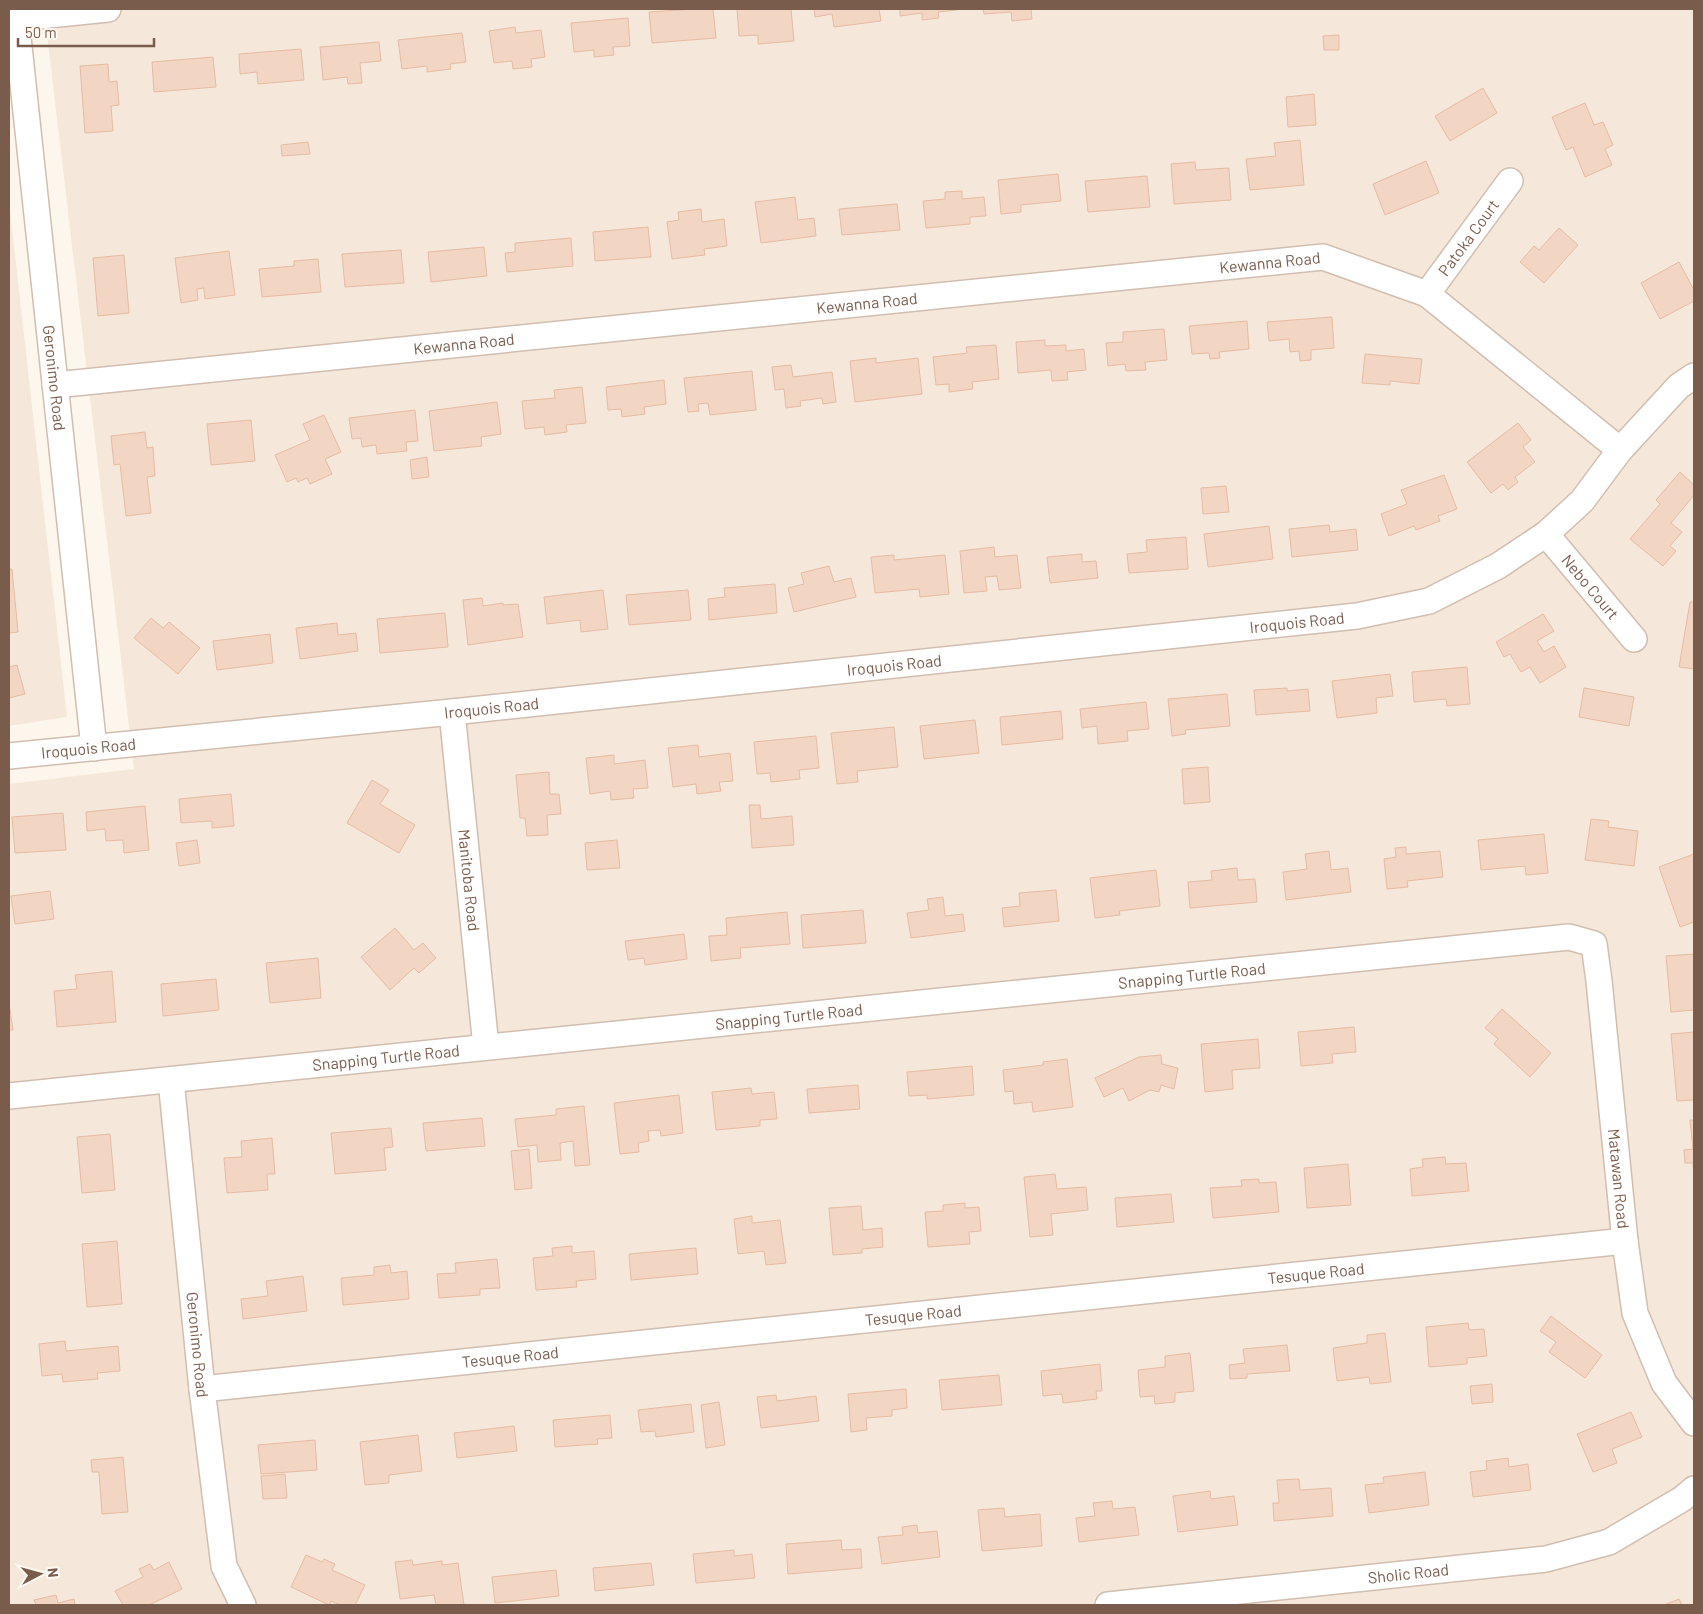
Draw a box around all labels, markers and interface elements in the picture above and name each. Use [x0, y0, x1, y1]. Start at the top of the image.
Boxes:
scale bar [18, 15, 154, 47]
text: 50 m [25, 23, 57, 41]
street label: Patoka Court [1434, 195, 1502, 279]
street label: Kewanna Road [1218, 247, 1321, 276]
street label: Kewanna Road [815, 288, 918, 317]
street label: Geronimo Road [40, 324, 70, 432]
street label: Kewanna Road [412, 329, 515, 358]
street label: Nebo Court [1558, 550, 1623, 623]
street label: Iroquois Road [1249, 607, 1345, 636]
street label: Iroquois Road [846, 650, 943, 679]
street label: Iroquois Road [443, 693, 540, 722]
street label: Iroquois Road [40, 733, 137, 762]
street label: Manitoba Road [455, 828, 484, 932]
street label: Snapping Turtle Road [1117, 958, 1266, 992]
street label: Snapping Turtle Road [714, 999, 864, 1033]
street label: Snapping Turtle Road [311, 1040, 461, 1074]
street label: Matawan Road [1605, 1128, 1634, 1229]
street label: Tesuque Road [1267, 1258, 1365, 1287]
street label: Geronimo Road [183, 1291, 213, 1399]
street label: Tesuque Road [864, 1300, 962, 1329]
street label: Tesuque Road [461, 1342, 560, 1371]
north arrow [15, 1549, 65, 1599]
street label: Sholic Road [1367, 1559, 1450, 1587]
text: N [44, 1567, 62, 1578]

